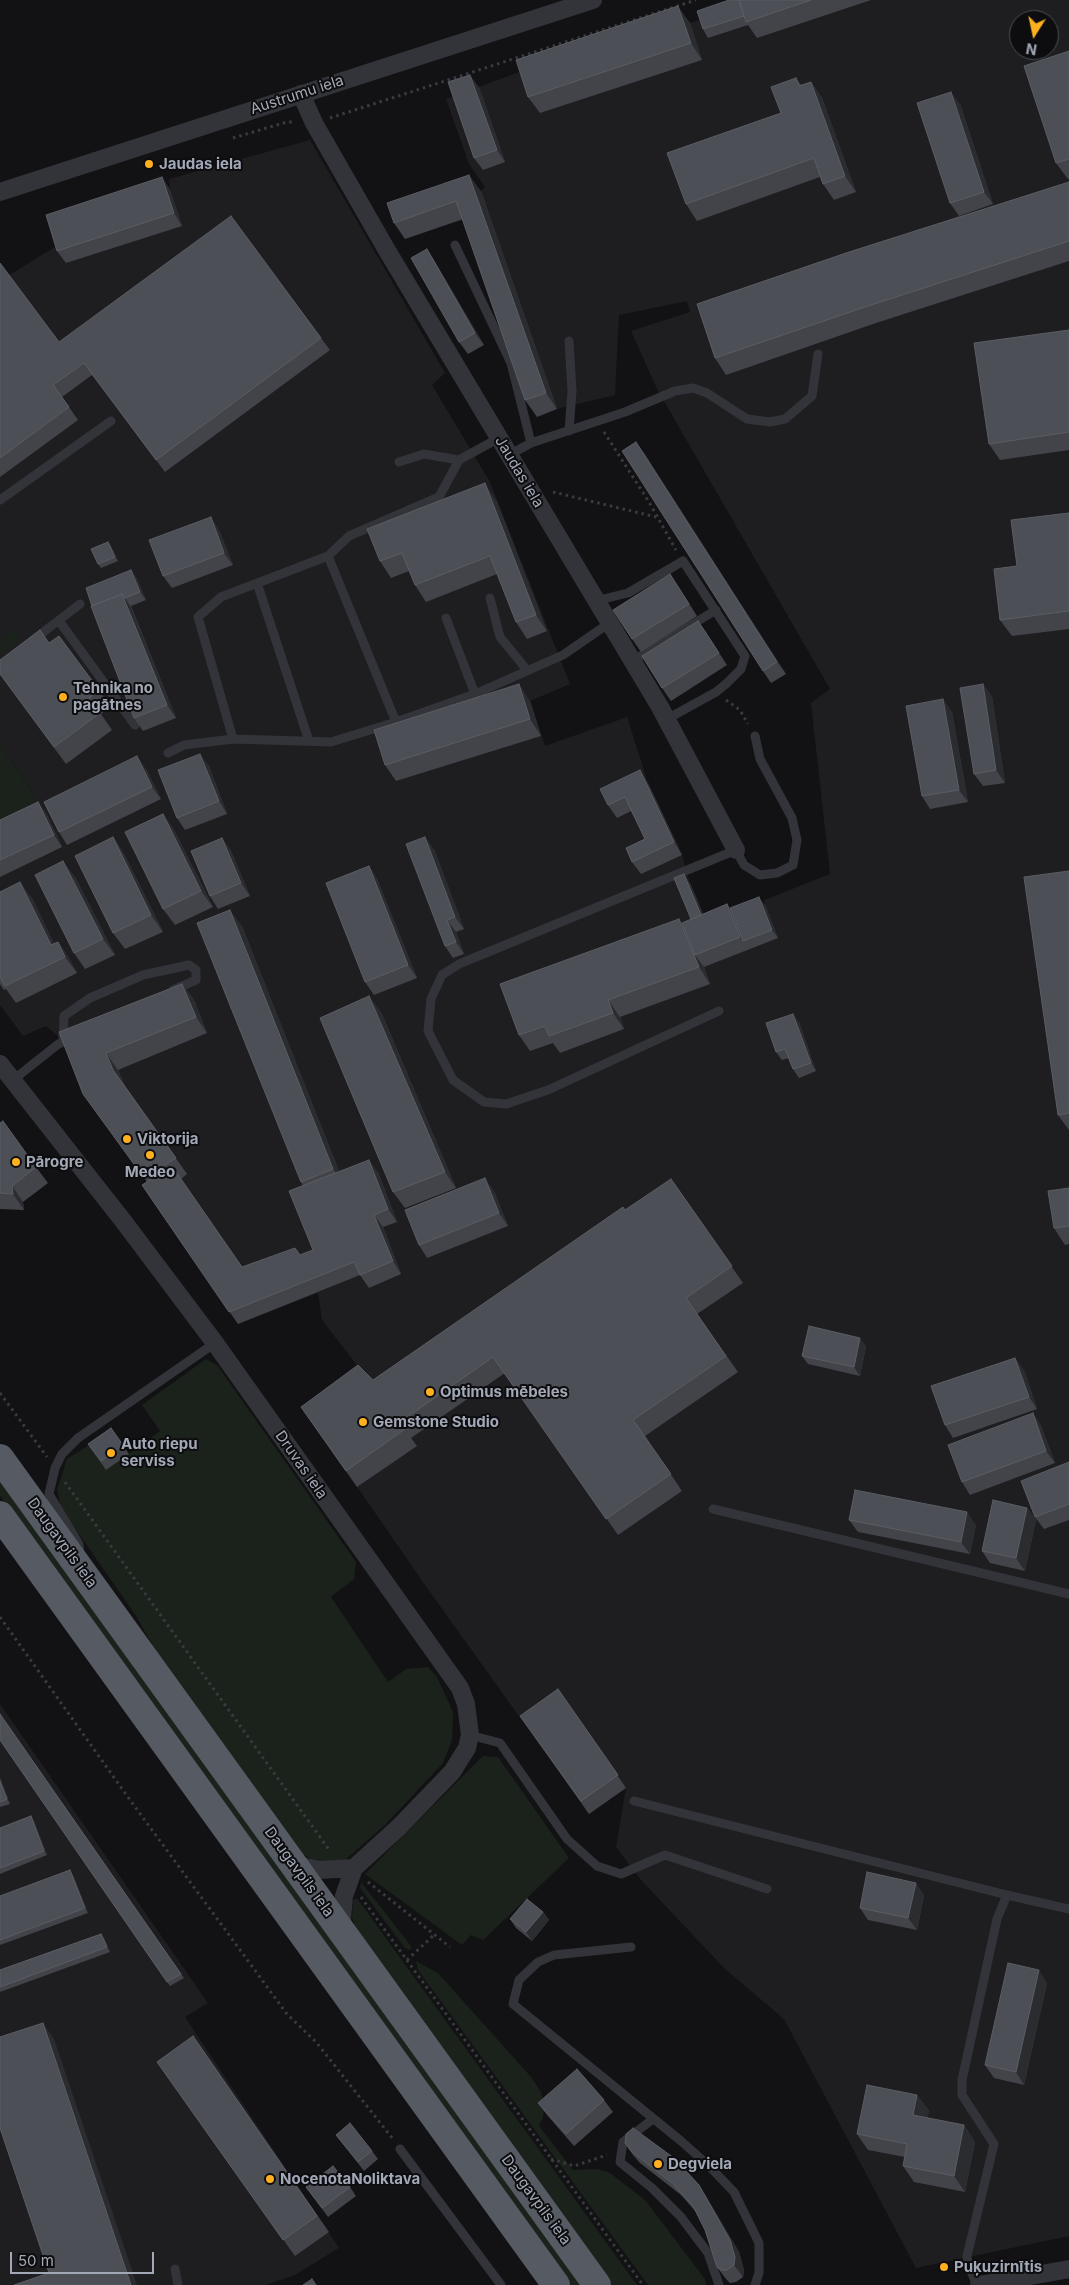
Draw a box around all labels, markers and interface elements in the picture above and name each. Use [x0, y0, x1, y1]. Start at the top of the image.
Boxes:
north arrow [1009, 10, 1059, 60]
text: N [1025, 40, 1038, 59]
street label: Austrumu iela [248, 71, 346, 119]
place label: Jaudas iela [159, 155, 242, 173]
marker: Jaudas iela [143, 158, 155, 170]
street label: Jaudas iela [491, 433, 547, 511]
place label: Tehnika no pagātnes [73, 679, 153, 714]
marker: Tehnika no pagātnes [57, 691, 69, 703]
place label: Viktorija [137, 1130, 199, 1148]
marker: Viktorija [121, 1133, 133, 1145]
marker: Medeo [144, 1149, 156, 1161]
place label: Pārogre [26, 1153, 83, 1171]
marker: Pārogre [10, 1156, 22, 1168]
place label: Medeo [125, 1163, 175, 1181]
place label: Optimus mēbeles [440, 1383, 568, 1401]
marker: Optimus mēbeles [424, 1386, 436, 1398]
place label: Gemstone Studio [373, 1413, 499, 1431]
marker: Gemstone Studio [357, 1416, 369, 1428]
street label: Druvas iela [271, 1428, 331, 1502]
place label: Auto riepu serviss [121, 1435, 198, 1470]
marker: Auto riepu serviss [105, 1447, 117, 1459]
street label: Daugavpils iela [23, 1494, 101, 1592]
street label: Daugavpils iela [260, 1823, 338, 1921]
street label: Daugavpils iela [497, 2151, 575, 2249]
place label: Degviela [668, 2155, 732, 2173]
marker: Degviela [652, 2158, 664, 2170]
place label: NocenotaNoliktava [280, 2170, 420, 2188]
marker: NocenotaNoliktava [264, 2173, 276, 2185]
scale bar [12, 2242, 156, 2274]
text: 50 m [18, 2251, 54, 2270]
place label: Puķuzirnītis [954, 2258, 1042, 2276]
marker: Puķuzirnītis [938, 2261, 950, 2273]

